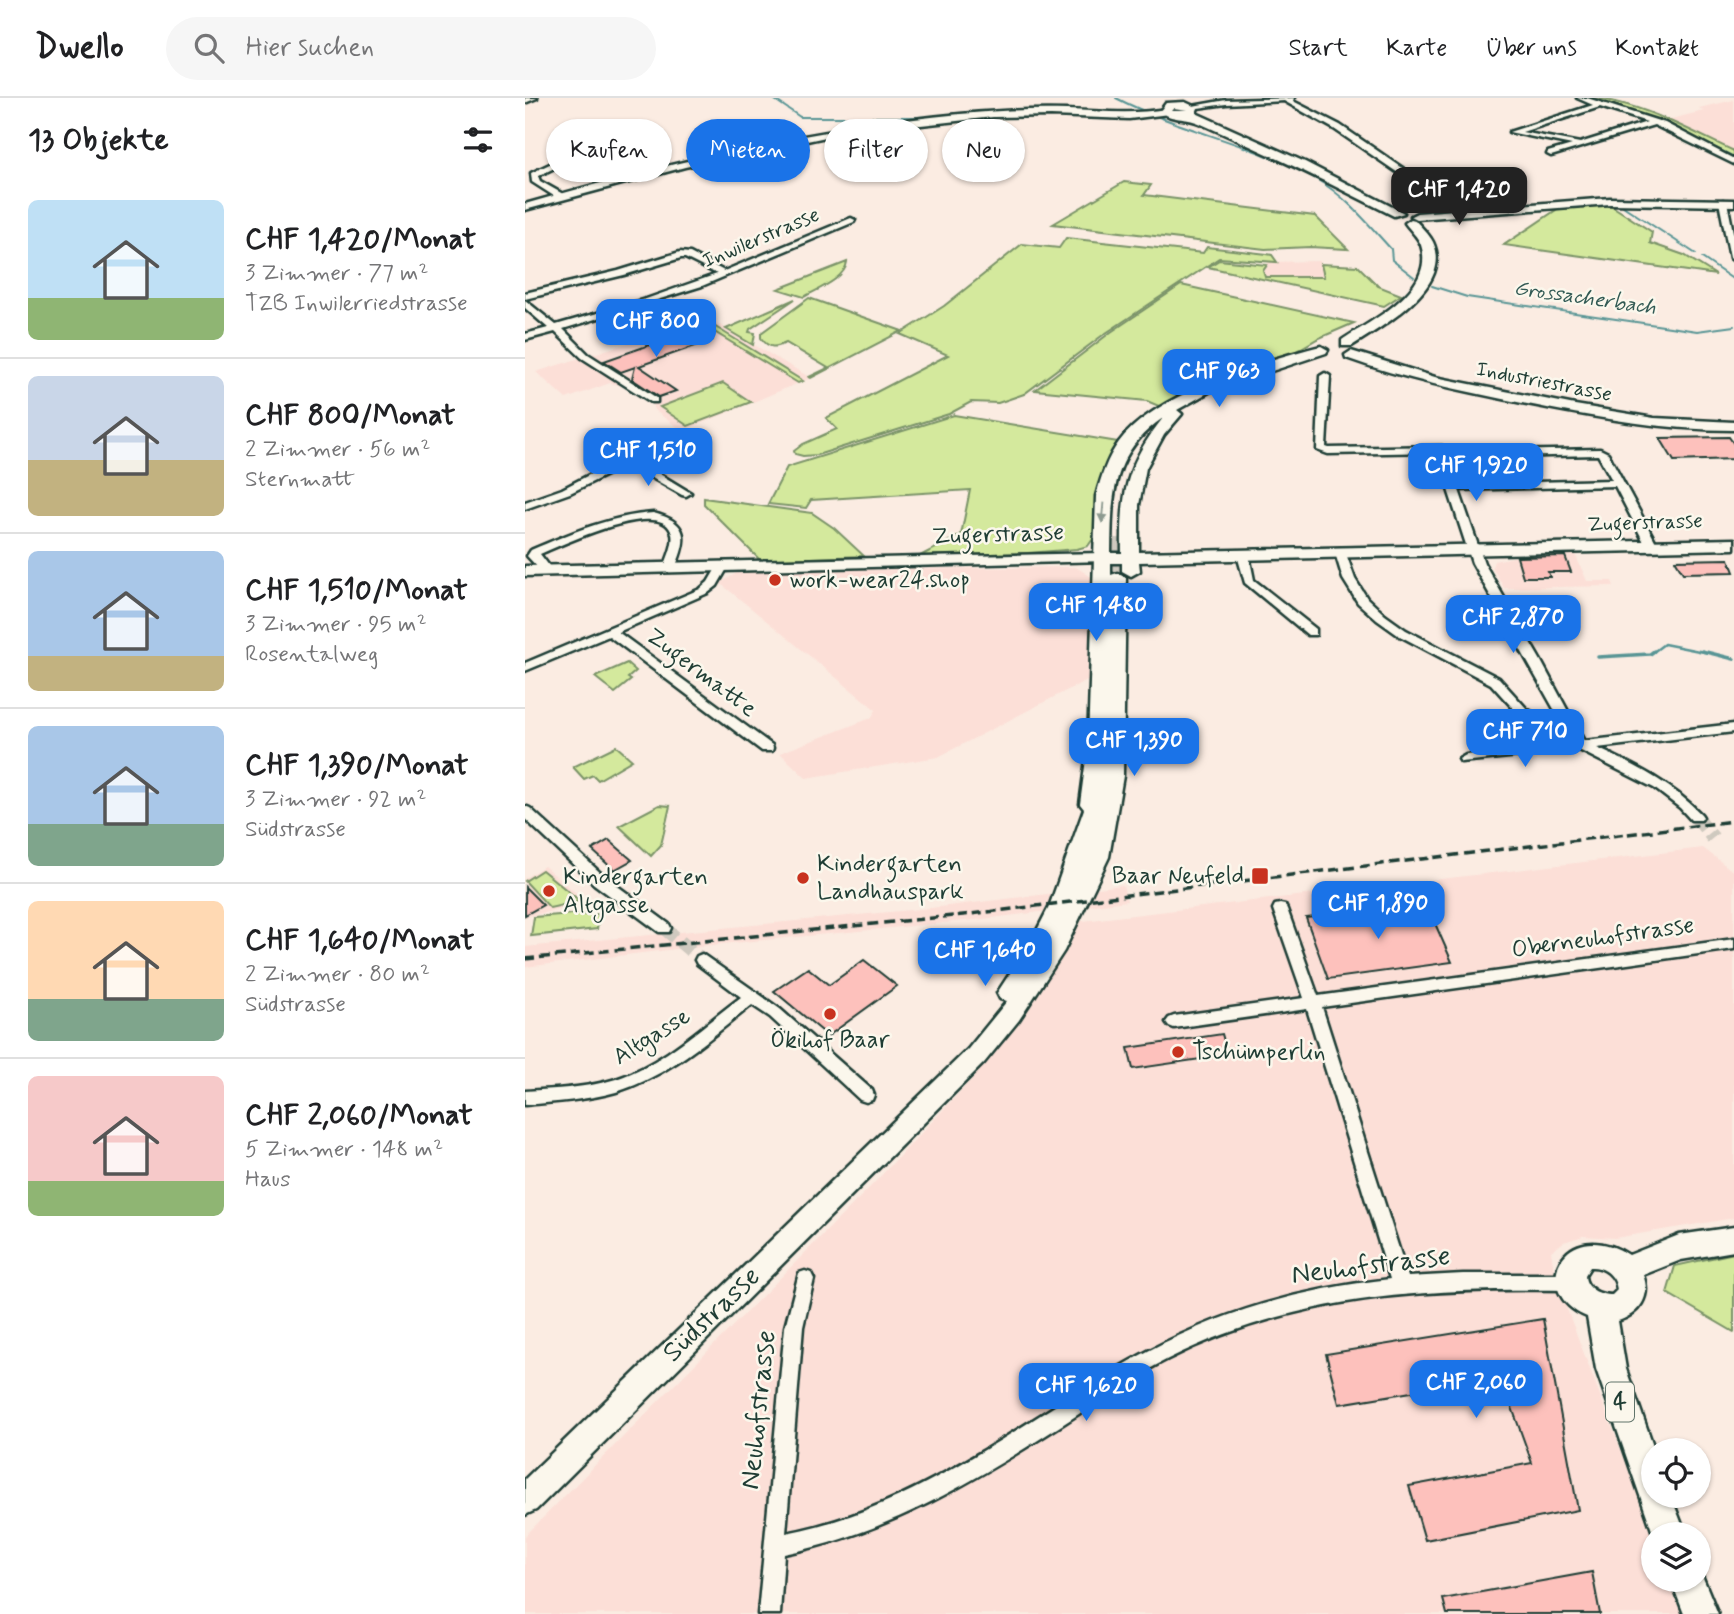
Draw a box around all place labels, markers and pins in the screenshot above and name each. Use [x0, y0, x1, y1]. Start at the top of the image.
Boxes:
pin: CHF 1,420 [1379, 167, 1539, 227]
pin: CHF 800 [591, 300, 721, 359]
pin: CHF 963 [1154, 350, 1284, 409]
pin: CHF 1,510 [568, 428, 728, 488]
pin: CHF 1,920 [1396, 444, 1556, 503]
place label: work-wear24.shop [789, 565, 970, 596]
marker: work-wear24.shop [767, 572, 783, 588]
pin: CHF 1,480 [1016, 584, 1176, 643]
pin: CHF 2,870 [1433, 596, 1593, 655]
pin: CHF 710 [1460, 710, 1590, 769]
pin: CHF 1,390 [1054, 718, 1214, 778]
place label: Kindergarten Landhauspark [817, 849, 964, 908]
place label: Baar Neufeld [1112, 861, 1244, 892]
place label: Kindergarten Altgasse [563, 862, 708, 923]
marker: Baar Neufeld [1250, 866, 1270, 886]
marker: Kindergarten Landhauspark [795, 870, 811, 886]
pin: CHF 1,890 [1298, 882, 1458, 941]
marker: Kindergarten Altgasse [541, 883, 557, 899]
pin: CHF 1,640 [905, 928, 1065, 988]
marker: Ökihof Baar [822, 1006, 838, 1022]
place label: Ökihof Baar [770, 1025, 890, 1056]
place label: Tschümperlin [1192, 1037, 1326, 1068]
marker: Tschümperlin [1170, 1044, 1186, 1060]
pin: CHF 2,060 [1396, 1360, 1556, 1420]
pin: CHF 1,620 [1006, 1364, 1166, 1423]

